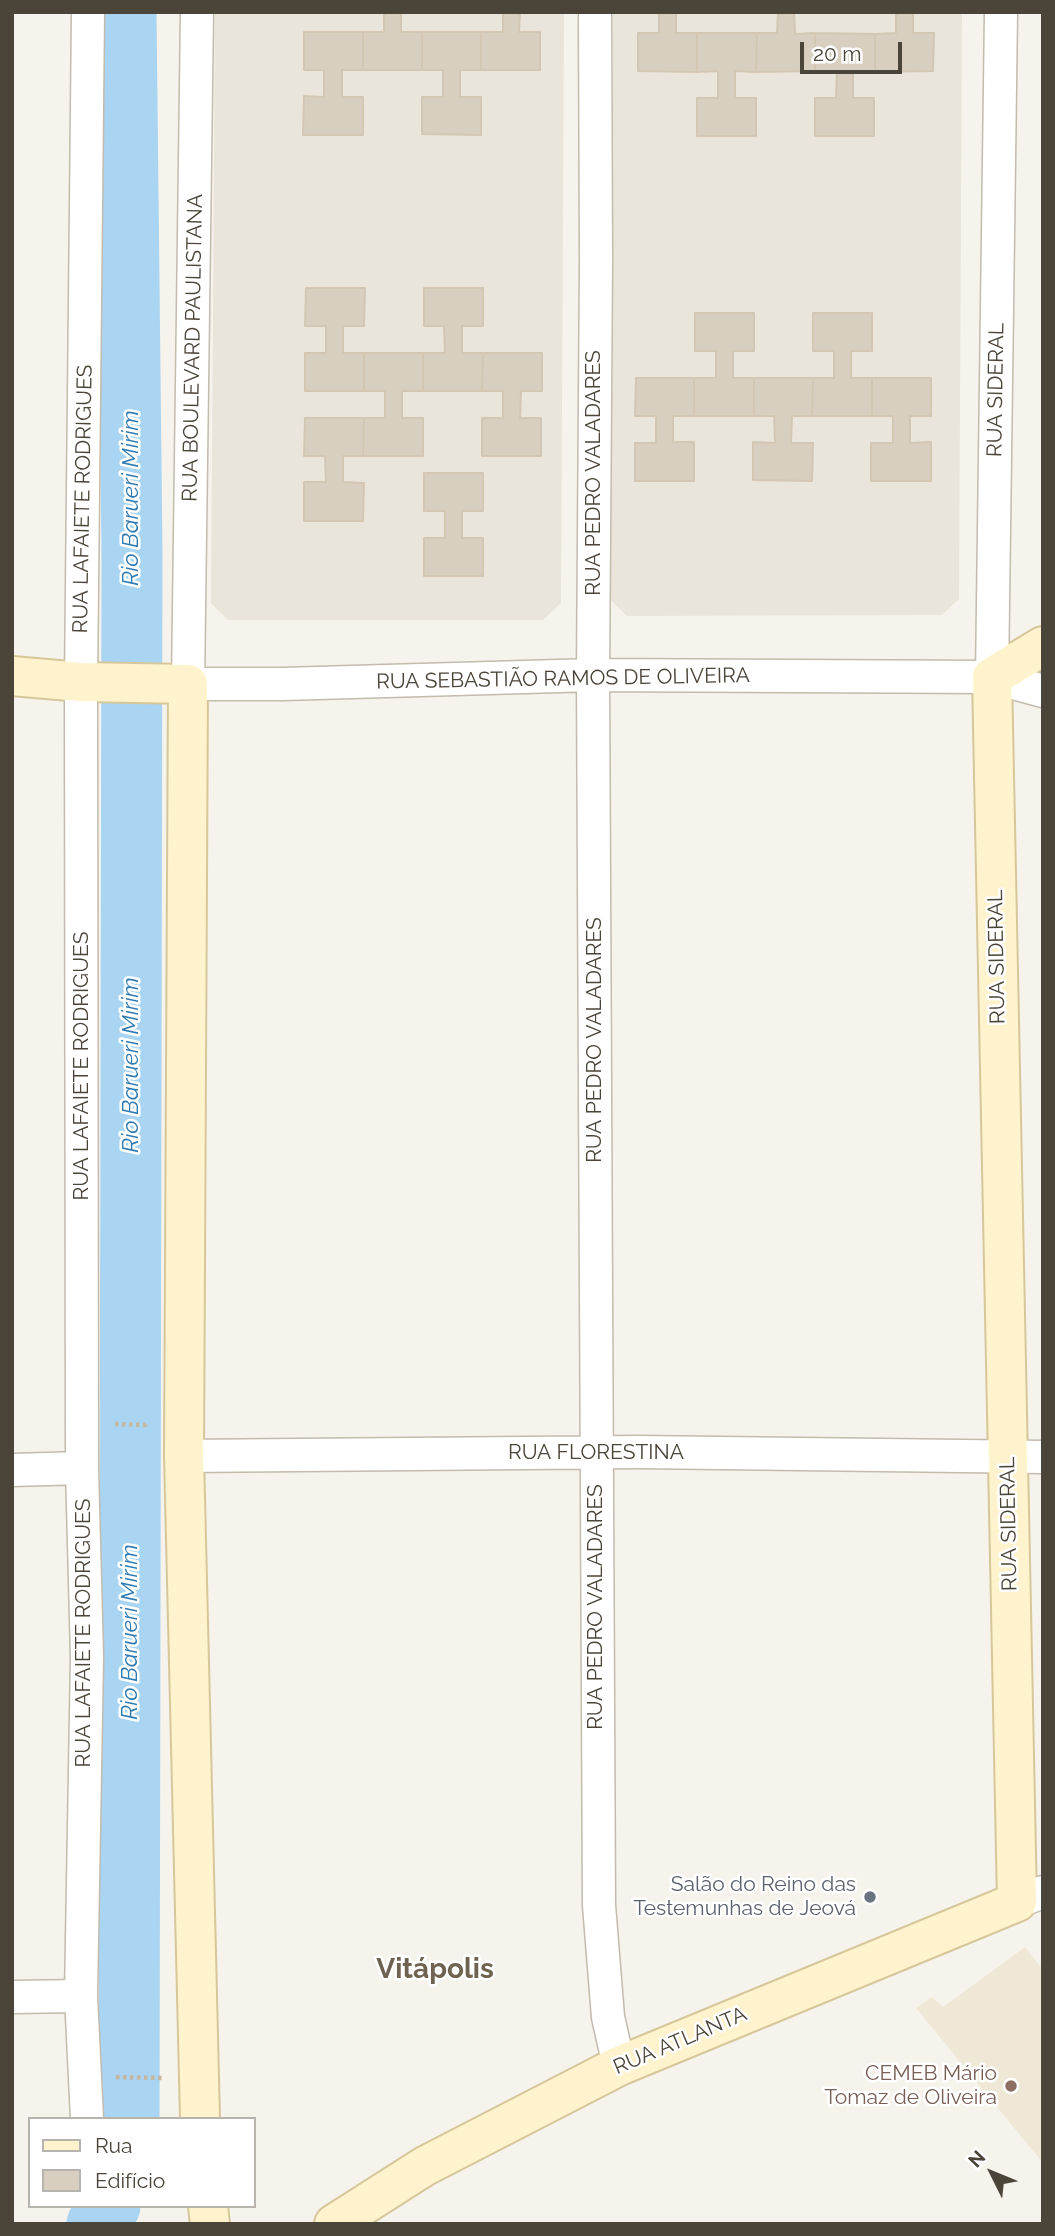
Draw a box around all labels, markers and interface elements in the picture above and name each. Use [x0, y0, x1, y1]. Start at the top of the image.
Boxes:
scale bar [803, 28, 904, 72]
text: 20 m [813, 41, 861, 66]
street label: RUA BOULEVARD PAULISTANA [178, 194, 208, 502]
street label: RUA SIDERAL [982, 323, 1010, 457]
street label: RUA PEDRO VALADARES [581, 350, 607, 596]
street label: RUA LAFAIETE RODRIGUES [68, 364, 98, 634]
water label: Rio Barueri Mirim [117, 410, 145, 586]
street label: RUA SEBASTIÃO RAMOS DE OLIVEIRA [376, 663, 750, 695]
street label: RUA SIDERAL [983, 890, 1011, 1024]
street label: RUA PEDRO VALADARES [582, 917, 608, 1163]
street label: RUA LAFAIETE RODRIGUES [69, 932, 95, 1200]
water label: Rio Barueri Mirim [117, 977, 145, 1153]
street label: RUA FLORESTINA [508, 1440, 684, 1466]
street label: RUA SIDERAL [995, 1457, 1023, 1591]
street label: RUA PEDRO VALADARES [583, 1484, 609, 1730]
street label: RUA LAFAIETE RODRIGUES [71, 1499, 97, 1767]
water label: Rio Barueri Mirim [116, 1544, 144, 1720]
place label: Salão do Reino das Testemunhas de Jeová [633, 1872, 856, 1922]
marker: Salão do Reino das Testemunhas de Jeová [862, 1889, 878, 1905]
district label: Vitápolis [376, 1953, 494, 1987]
street label: RUA ATLANTA [610, 2002, 750, 2080]
place label: CEMEB Mário Tomaz de Oliveira [824, 2061, 997, 2111]
marker: CEMEB Mário Tomaz de Oliveira [1003, 2078, 1019, 2094]
legend [28, 2117, 256, 2208]
text: Rua [95, 2133, 132, 2158]
north arrow [957, 2138, 1027, 2208]
text: N [964, 2146, 990, 2171]
text: Edifício [95, 2168, 165, 2193]

